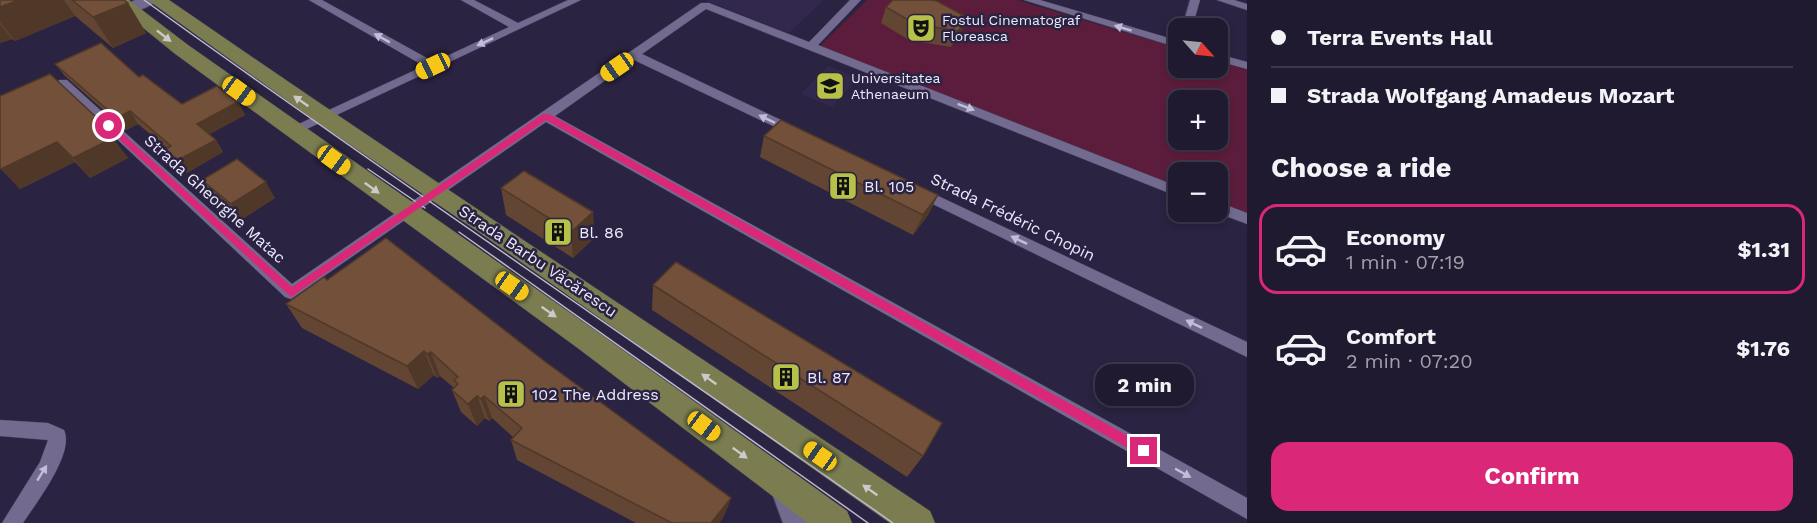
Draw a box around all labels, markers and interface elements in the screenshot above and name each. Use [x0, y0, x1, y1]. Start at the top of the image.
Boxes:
theatre icon: Fostul Cinematograf Floreasca [905, 12, 937, 44]
place label: Fostul Cinematograf Floreasca [942, 12, 1081, 44]
north arrow [1168, 18, 1228, 78]
map controls [1168, 18, 1228, 222]
one-way arrow [1114, 23, 1132, 32]
text: Terra Events Hall [1307, 25, 1493, 50]
one-way arrow [156, 29, 172, 42]
one-way arrow [373, 33, 390, 43]
one-way arrow [476, 38, 493, 47]
car [597, 49, 637, 85]
car [413, 50, 453, 82]
school or university icon: Universitatea Athenaeum [814, 70, 846, 102]
place label: Universitatea Athenaeum [851, 70, 941, 102]
car [219, 73, 259, 109]
text: Strada Wolfgang Amadeus Mozart [1307, 83, 1674, 108]
button: + [1168, 90, 1228, 150]
one-way arrow [293, 95, 309, 107]
one-way arrow [957, 103, 975, 112]
route start [95, 112, 122, 139]
one-way arrow [759, 114, 776, 123]
street label: Strada Gheorghe Matac [141, 131, 289, 267]
car [314, 142, 354, 178]
text: Choose a ride [1271, 152, 1451, 184]
button: − [1168, 162, 1228, 222]
street label: Strada Frédéric Chopin [928, 169, 1098, 265]
building icon: Bl. 105 [827, 170, 859, 202]
place label: Bl. 105 [864, 177, 914, 196]
one-way arrow [364, 182, 380, 194]
street label: Strada Barbu Văcărescu [455, 201, 621, 321]
building icon: Bl. 86 [542, 216, 574, 248]
icon: car [1274, 222, 1328, 276]
place label: Bl. 86 [579, 223, 624, 242]
text: Economy [1346, 225, 1445, 250]
one-way arrow [1010, 235, 1027, 244]
text: $1.31 [1738, 237, 1790, 262]
text: 1 min · 07:19 [1346, 250, 1465, 274]
car [492, 268, 532, 304]
one-way arrow [541, 306, 556, 318]
one-way arrow [1186, 320, 1203, 329]
icon: car [1274, 321, 1328, 375]
text: Comfort [1346, 324, 1436, 349]
text: $1.76 [1736, 336, 1790, 361]
text: 2 min · 07:20 [1346, 349, 1473, 373]
building icon: Bl. 87 [770, 361, 802, 393]
callout: 2 min [1094, 364, 1194, 406]
place label: Bl. 87 [807, 368, 850, 387]
one-way arrow [701, 373, 718, 384]
text: 2 min [1117, 373, 1172, 397]
building icon: 102 The Address [495, 378, 527, 410]
place label: 102 The Address [532, 385, 659, 404]
car [684, 408, 724, 444]
route end [1130, 437, 1157, 464]
car [800, 438, 840, 474]
button: Confirm [1271, 442, 1793, 511]
one-way arrow [732, 446, 747, 458]
one-way arrow [37, 465, 48, 481]
one-way arrow [1175, 468, 1191, 479]
one-way arrow [862, 484, 878, 496]

